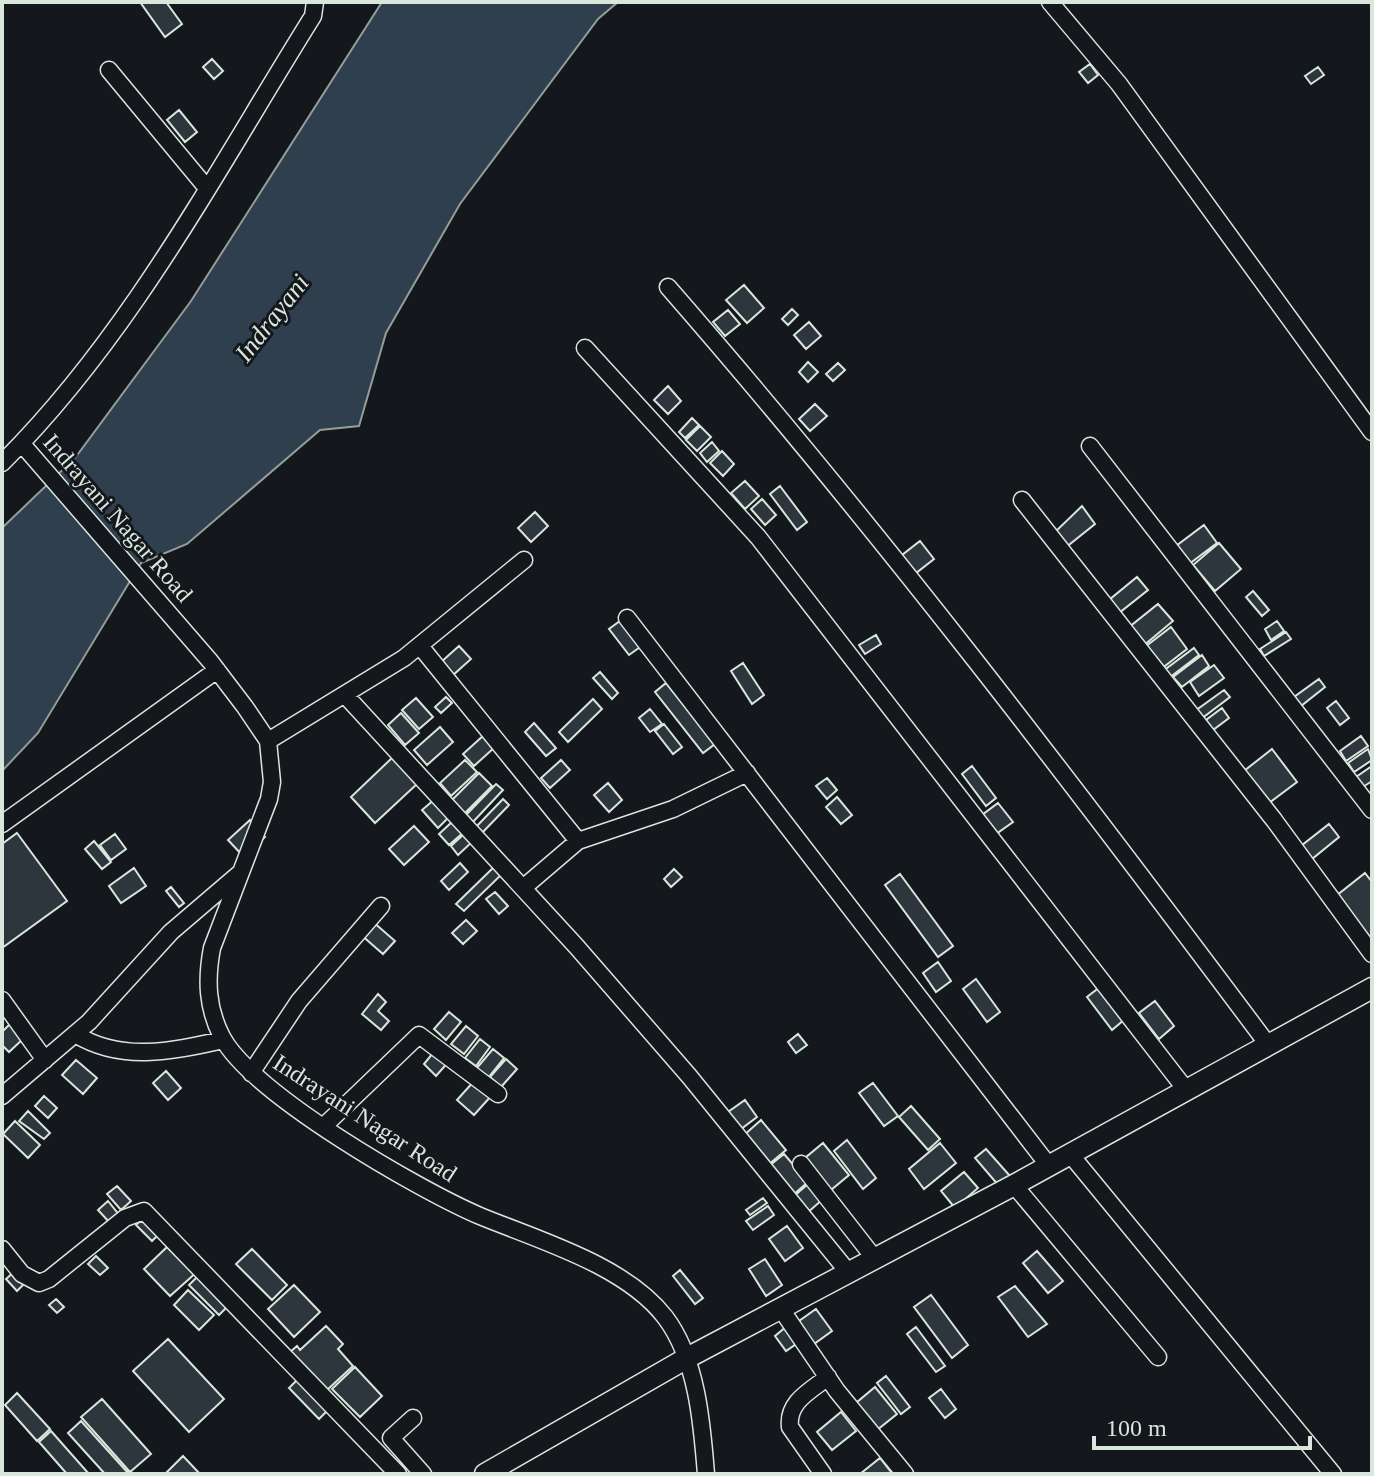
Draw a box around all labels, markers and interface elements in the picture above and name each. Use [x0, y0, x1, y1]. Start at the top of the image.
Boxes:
water label: Indrayani [228, 269, 315, 368]
street label: Indrayani Nagar Road [38, 429, 198, 607]
street label: Indrayani Nagar Road [268, 1049, 462, 1187]
scale bar [1094, 1400, 1310, 1450]
text: 100 m [1106, 1415, 1167, 1441]

